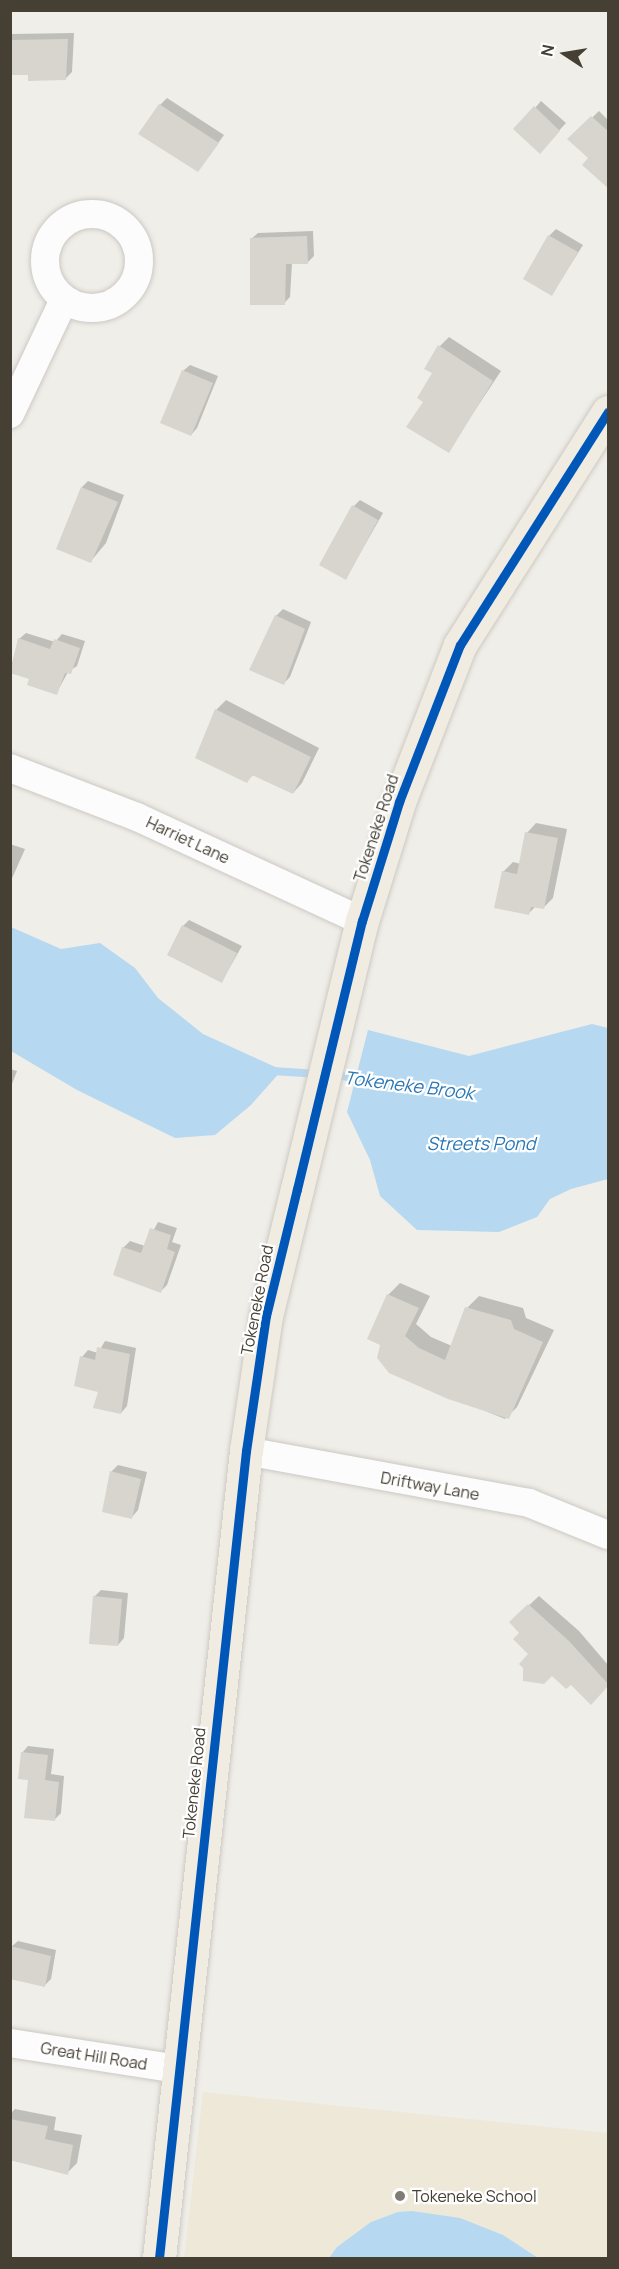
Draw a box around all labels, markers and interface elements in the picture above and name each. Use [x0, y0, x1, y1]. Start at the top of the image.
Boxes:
north arrow [535, 24, 595, 84]
text: N [535, 42, 559, 58]
street label: Tokeneke Road [350, 772, 402, 884]
street label: Harriet Lane [143, 812, 233, 868]
water label: Tokeneke Brook [343, 1066, 475, 1104]
water label: Streets Pond [427, 1132, 535, 1154]
street label: Tokeneke Road [237, 1243, 277, 1357]
street label: Driftway Lane [379, 1468, 481, 1504]
street label: Tokeneke Road [179, 1726, 209, 1840]
street label: Great Hill Road [39, 2038, 149, 2074]
place label: Tokeneke School [412, 2186, 537, 2206]
marker: Tokeneke School [393, 2189, 407, 2203]

